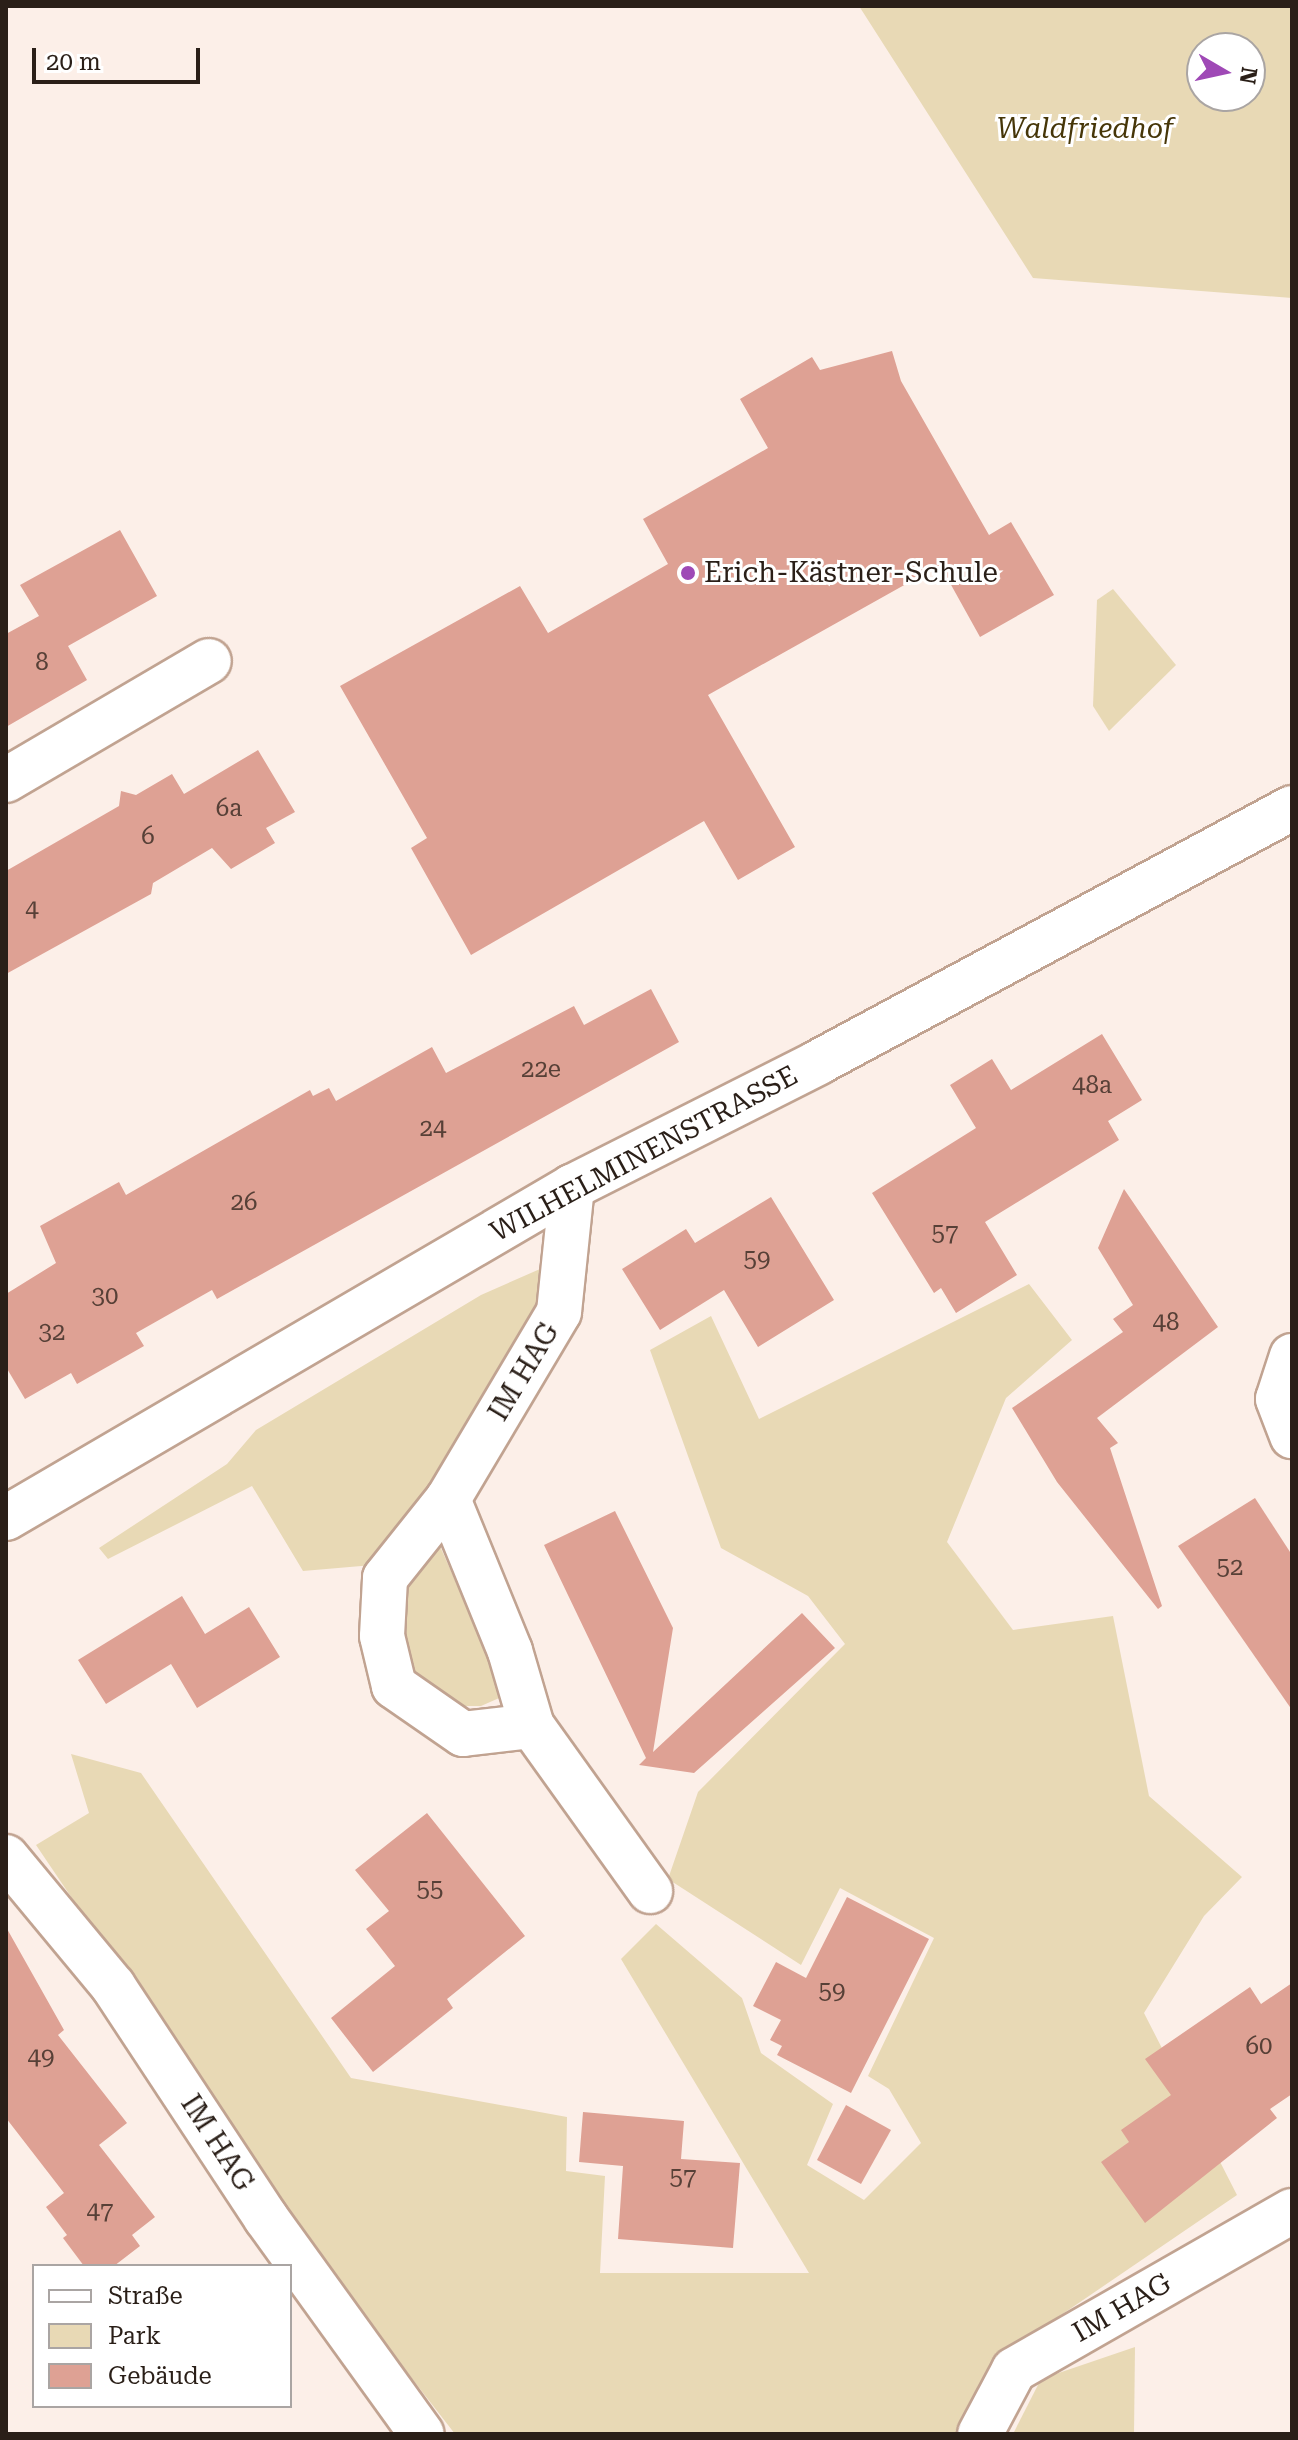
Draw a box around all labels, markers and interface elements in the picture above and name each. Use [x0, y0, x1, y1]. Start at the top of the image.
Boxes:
scale bar [36, 32, 204, 82]
north arrow [1186, 32, 1266, 112]
text: 20 m [46, 48, 101, 76]
text: N [1235, 65, 1262, 86]
park label: Waldfriedhof [997, 112, 1173, 146]
place label: Erich-Kästner-Schule [704, 556, 998, 590]
marker: Erich-Kästner-Schule [679, 564, 697, 582]
house number: 8 [35, 649, 49, 677]
house number: 6a [216, 795, 242, 823]
house number: 6 [141, 823, 155, 851]
house number: 4 [25, 896, 39, 924]
house number: 22e [521, 1056, 561, 1084]
street label: WILHELMINENSTRASSE [485, 1059, 803, 1249]
house number: 48a [1072, 1072, 1112, 1100]
house number: 24 [420, 1115, 446, 1143]
house number: 26 [231, 1189, 257, 1217]
house number: 57 [932, 1220, 958, 1248]
house number: 59 [744, 1246, 770, 1274]
house number: 30 [92, 1283, 118, 1311]
house number: 48 [1153, 1309, 1179, 1337]
street label: IM HAG [482, 1317, 566, 1427]
house number: 32 [39, 1319, 65, 1347]
house number: 52 [1217, 1554, 1243, 1582]
house number: 55 [417, 1876, 443, 1904]
house number: 59 [819, 1978, 845, 2006]
house number: 60 [1246, 2033, 1272, 2061]
house number: 49 [28, 2044, 54, 2072]
street label: IM HAG [173, 2088, 261, 2198]
house number: 57 [670, 2164, 696, 2192]
house number: 47 [87, 2198, 113, 2226]
legend [32, 2264, 292, 2408]
street label: IM HAG [1067, 2266, 1177, 2350]
text: Straße [108, 2282, 183, 2310]
text: Park [108, 2322, 161, 2350]
text: Gebäude [108, 2362, 212, 2390]

